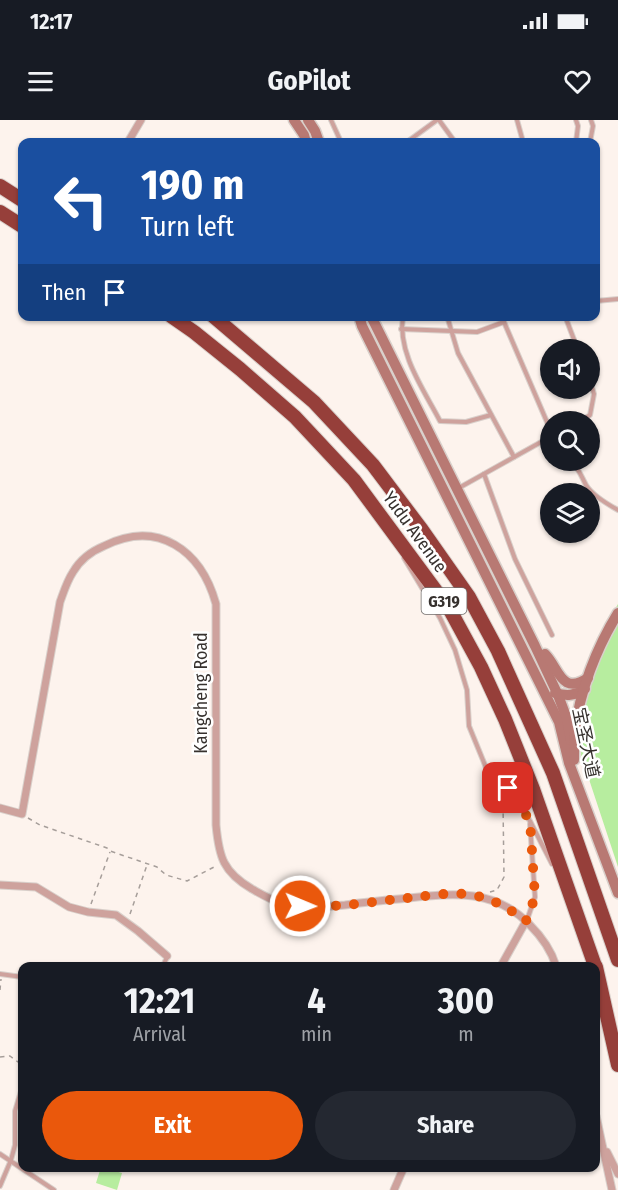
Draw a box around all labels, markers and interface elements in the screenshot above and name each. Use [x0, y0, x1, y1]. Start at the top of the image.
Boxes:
text: 12:17 [30, 8, 72, 35]
icon: menu [24, 65, 57, 98]
text: GoPilot [267, 65, 351, 97]
icon: heart [561, 65, 594, 98]
text: 190 m [141, 160, 244, 210]
icon: left [42, 162, 120, 240]
text: Turn left [141, 211, 234, 243]
icon: arrive [98, 276, 131, 309]
text: Then [42, 279, 86, 306]
map controls [540, 339, 600, 543]
button: sound [540, 339, 600, 399]
button: search [540, 411, 600, 471]
button: layers [540, 483, 600, 543]
street label: Yudu Avenue [378, 487, 452, 577]
road number: G319 [422, 588, 466, 614]
street label: Kangcheng Road [190, 632, 212, 754]
street label: 宝圣大道 [568, 705, 604, 781]
pin [482, 762, 533, 813]
icon: arrive [491, 771, 524, 804]
position arrow [268, 874, 332, 938]
text: 12:21 [124, 979, 195, 1023]
text: 4 [307, 979, 326, 1023]
text: 300 [438, 979, 494, 1023]
text: Arrival [133, 1022, 186, 1046]
text: min [301, 1022, 332, 1046]
text: m [458, 1022, 474, 1046]
button: Exit [42, 1091, 303, 1160]
button: Share [315, 1091, 576, 1160]

